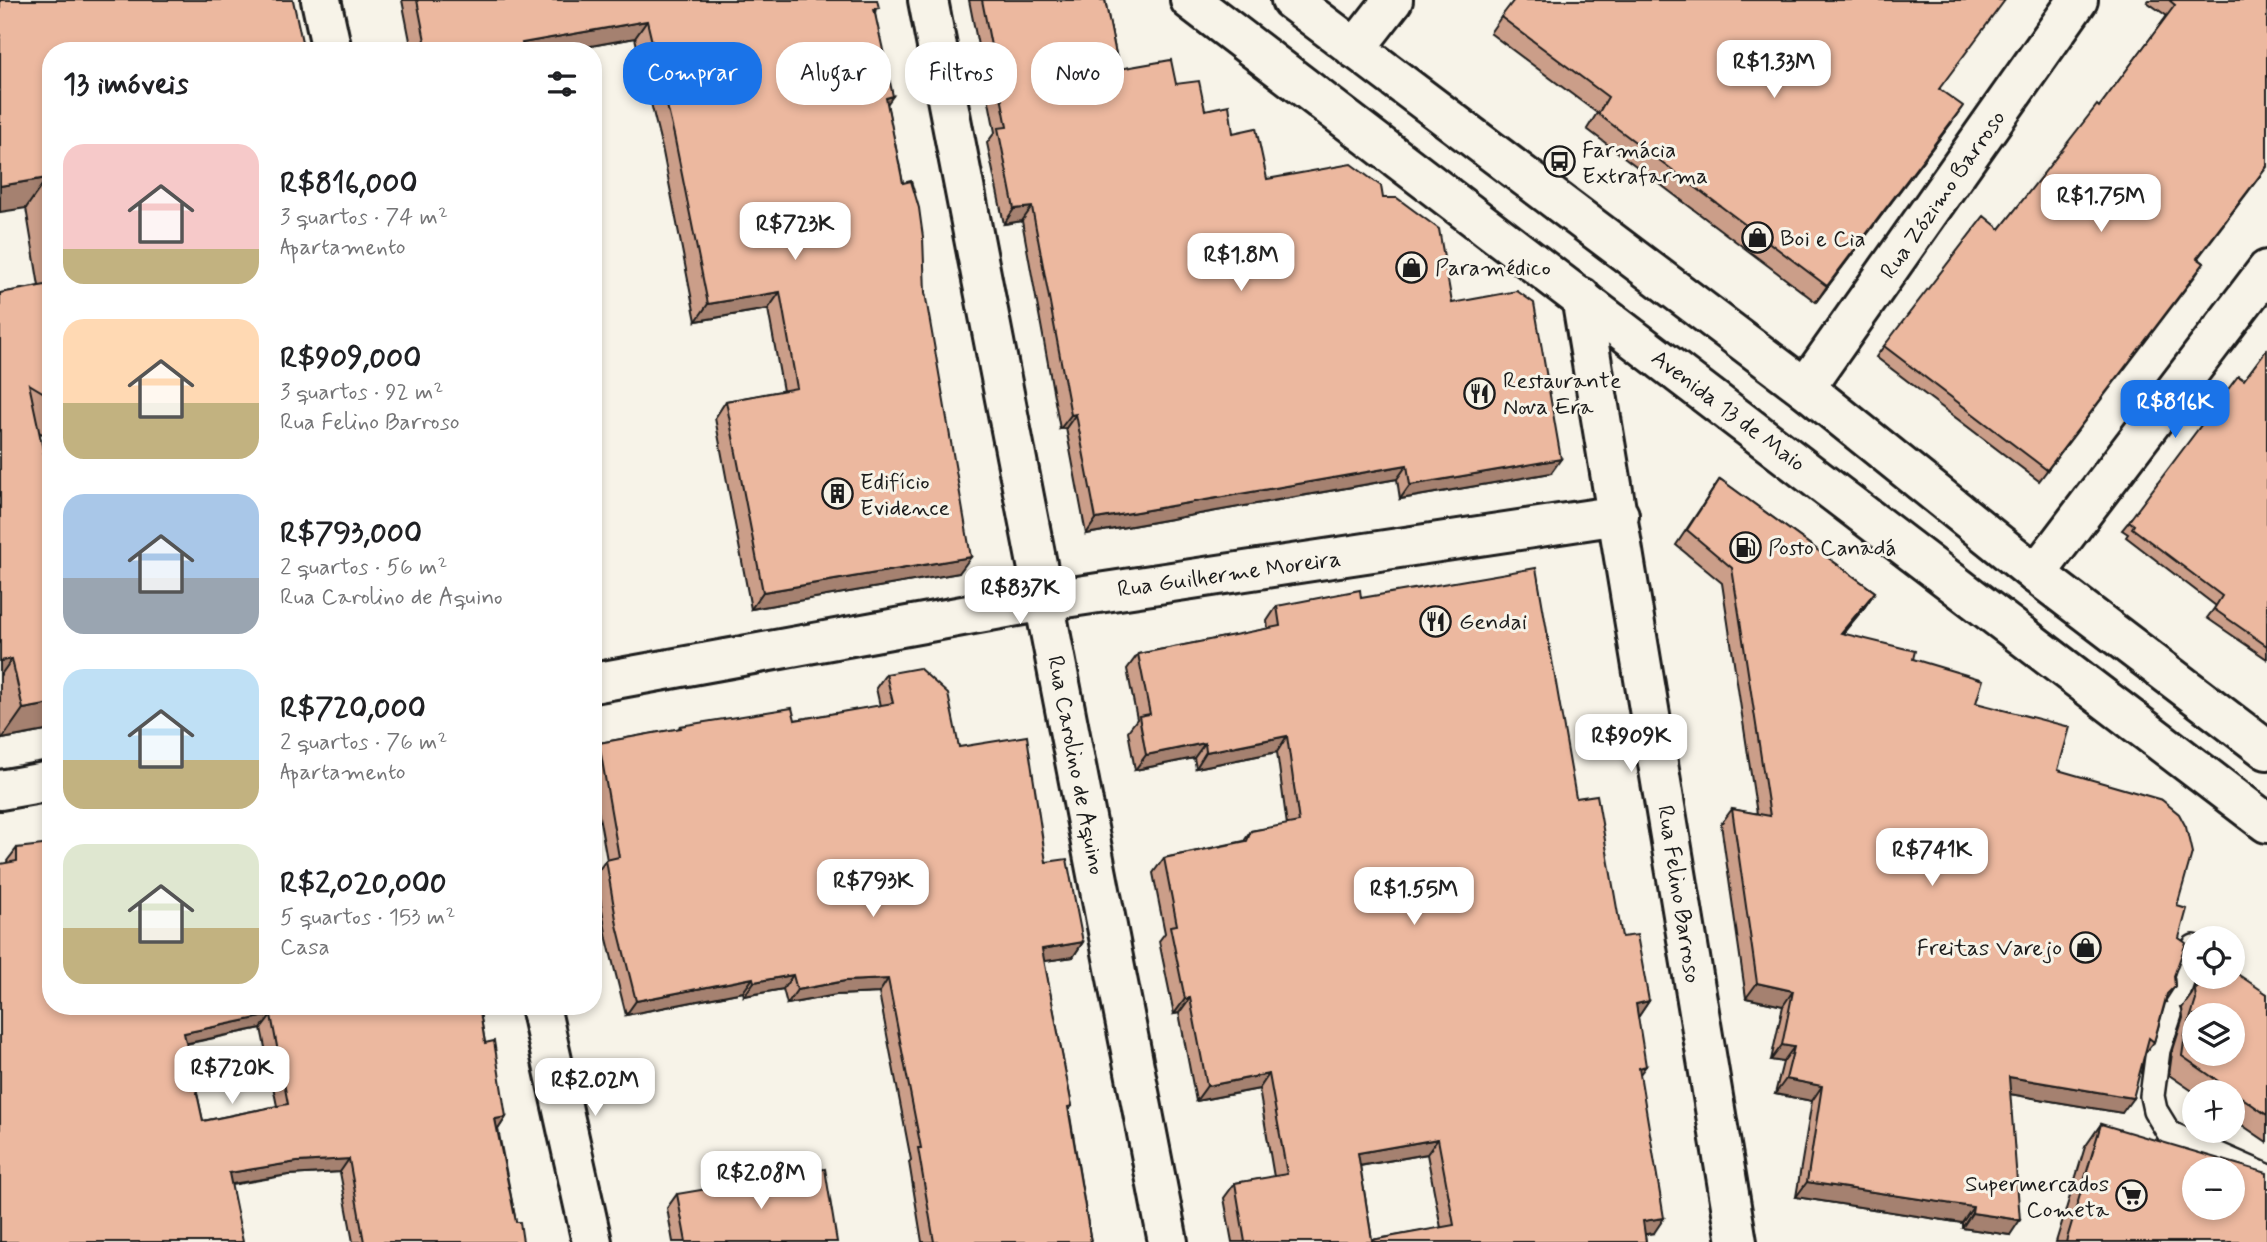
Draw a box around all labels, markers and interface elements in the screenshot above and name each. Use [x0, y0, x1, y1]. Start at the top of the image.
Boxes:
pin: R$1.33M [1709, 41, 1839, 100]
chip: Comprar [623, 42, 762, 105]
chip: Alugar [776, 42, 891, 105]
chip: Filtros [905, 42, 1017, 105]
chip: Novo [1031, 42, 1124, 105]
text: R$1.33M [1733, 48, 1815, 78]
text: 13 imóveis [63, 65, 189, 104]
icon: filters [543, 65, 581, 103]
street label: Rua Zózimo Barroso [1874, 105, 2013, 285]
place label: Farmácia Extrafarma [1582, 136, 1708, 192]
bus stop icon: Farmácia Extrafarma [1542, 145, 1576, 179]
text: R$816,000 [280, 164, 418, 203]
icon: home [119, 172, 203, 256]
pin: R$1.75M [2036, 174, 2166, 234]
text: R$1.75M [2057, 182, 2145, 212]
pin: R$723K [738, 202, 852, 262]
text: 3 quartos · 74 m² [280, 203, 448, 233]
text: R$723K [756, 210, 834, 240]
shop icon: Boi e Cia [1740, 221, 1774, 255]
place label: Boi e Cia [1780, 225, 1866, 255]
text: Apartamento [280, 233, 406, 263]
pin: R$1.8M [1184, 233, 1298, 293]
text: R$1.8M [1203, 241, 1279, 271]
shop icon: Paramédico [1395, 250, 1429, 284]
place label: Paramédico [1435, 254, 1551, 284]
text: R$909,000 [280, 339, 421, 378]
street label: Avenida 13 de Maio [1645, 344, 1811, 479]
icon: home [119, 347, 203, 431]
place label: Restaurante Nova Era [1503, 367, 1621, 423]
restaurant icon: Restaurante Nova Era [1463, 376, 1497, 410]
text: 3 quartos · 92 m² [280, 378, 443, 408]
pin: R$816K [2118, 380, 2232, 440]
text: R$816K [2137, 388, 2213, 418]
text: Rua Felino Barroso [280, 408, 460, 438]
place label: Edifício Evidence [860, 468, 950, 524]
building icon: Edifício Evidence [820, 477, 854, 511]
text: R$793,000 [280, 514, 422, 553]
icon: home [119, 522, 203, 606]
fuel station icon: Posto Canadá [1728, 530, 1762, 564]
place label: Posto Canadá [1768, 534, 1896, 564]
street label: Rua Guilherme Moreira [1116, 544, 1343, 606]
text: 2 quartos · 56 m² [280, 553, 447, 583]
pin: R$837K [963, 566, 1077, 626]
text: R$837K [981, 574, 1059, 604]
text: Rua Carolino de Aquino [280, 583, 503, 613]
restaurant icon: Gendai [1419, 604, 1453, 638]
place label: Gendai [1459, 608, 1527, 638]
street label: Rua Carolino de Aquino [1039, 653, 1111, 878]
text: R$720,000 [280, 689, 426, 728]
icon: home [119, 697, 203, 781]
pin: R$909K [1574, 714, 1688, 774]
text: R$909K [1591, 722, 1671, 752]
text: 2 quartos · 76 m² [280, 728, 448, 758]
text: Apartamento [280, 758, 406, 788]
street label: Rua Felino Barroso [1649, 803, 1707, 985]
pin: R$741K [1875, 828, 1989, 888]
text: R$741K [1892, 836, 1972, 866]
pin: R$793K [816, 860, 930, 919]
text: R$2,020,000 [280, 864, 447, 903]
text: R$793K [833, 867, 913, 897]
pin: R$1.55M [1349, 867, 1479, 927]
icon: home [119, 872, 203, 956]
text: R$1.55M [1370, 875, 1458, 905]
text: 5 quartos · 153 m² [280, 903, 455, 933]
map controls [2182, 926, 2245, 1220]
button: locate [2182, 926, 2245, 989]
shop icon: Freitas Varejo [2068, 930, 2102, 964]
text: Casa [280, 933, 330, 963]
place label: Freitas Varejo [1917, 934, 2062, 964]
button: layers [2182, 1003, 2245, 1066]
pin: R$720K [175, 1046, 289, 1106]
text: R$720K [190, 1054, 274, 1084]
pin: R$2.02M [530, 1058, 660, 1118]
text: R$2.02M [551, 1066, 639, 1096]
button: + [2182, 1080, 2245, 1143]
pin: R$2.08M [696, 1152, 826, 1211]
button: − [2182, 1157, 2245, 1220]
text: R$2.08M [717, 1159, 805, 1189]
place label: Supermercados Cometa [1965, 1170, 2109, 1226]
supermarket icon: Supermercados Cometa [2115, 1179, 2149, 1213]

